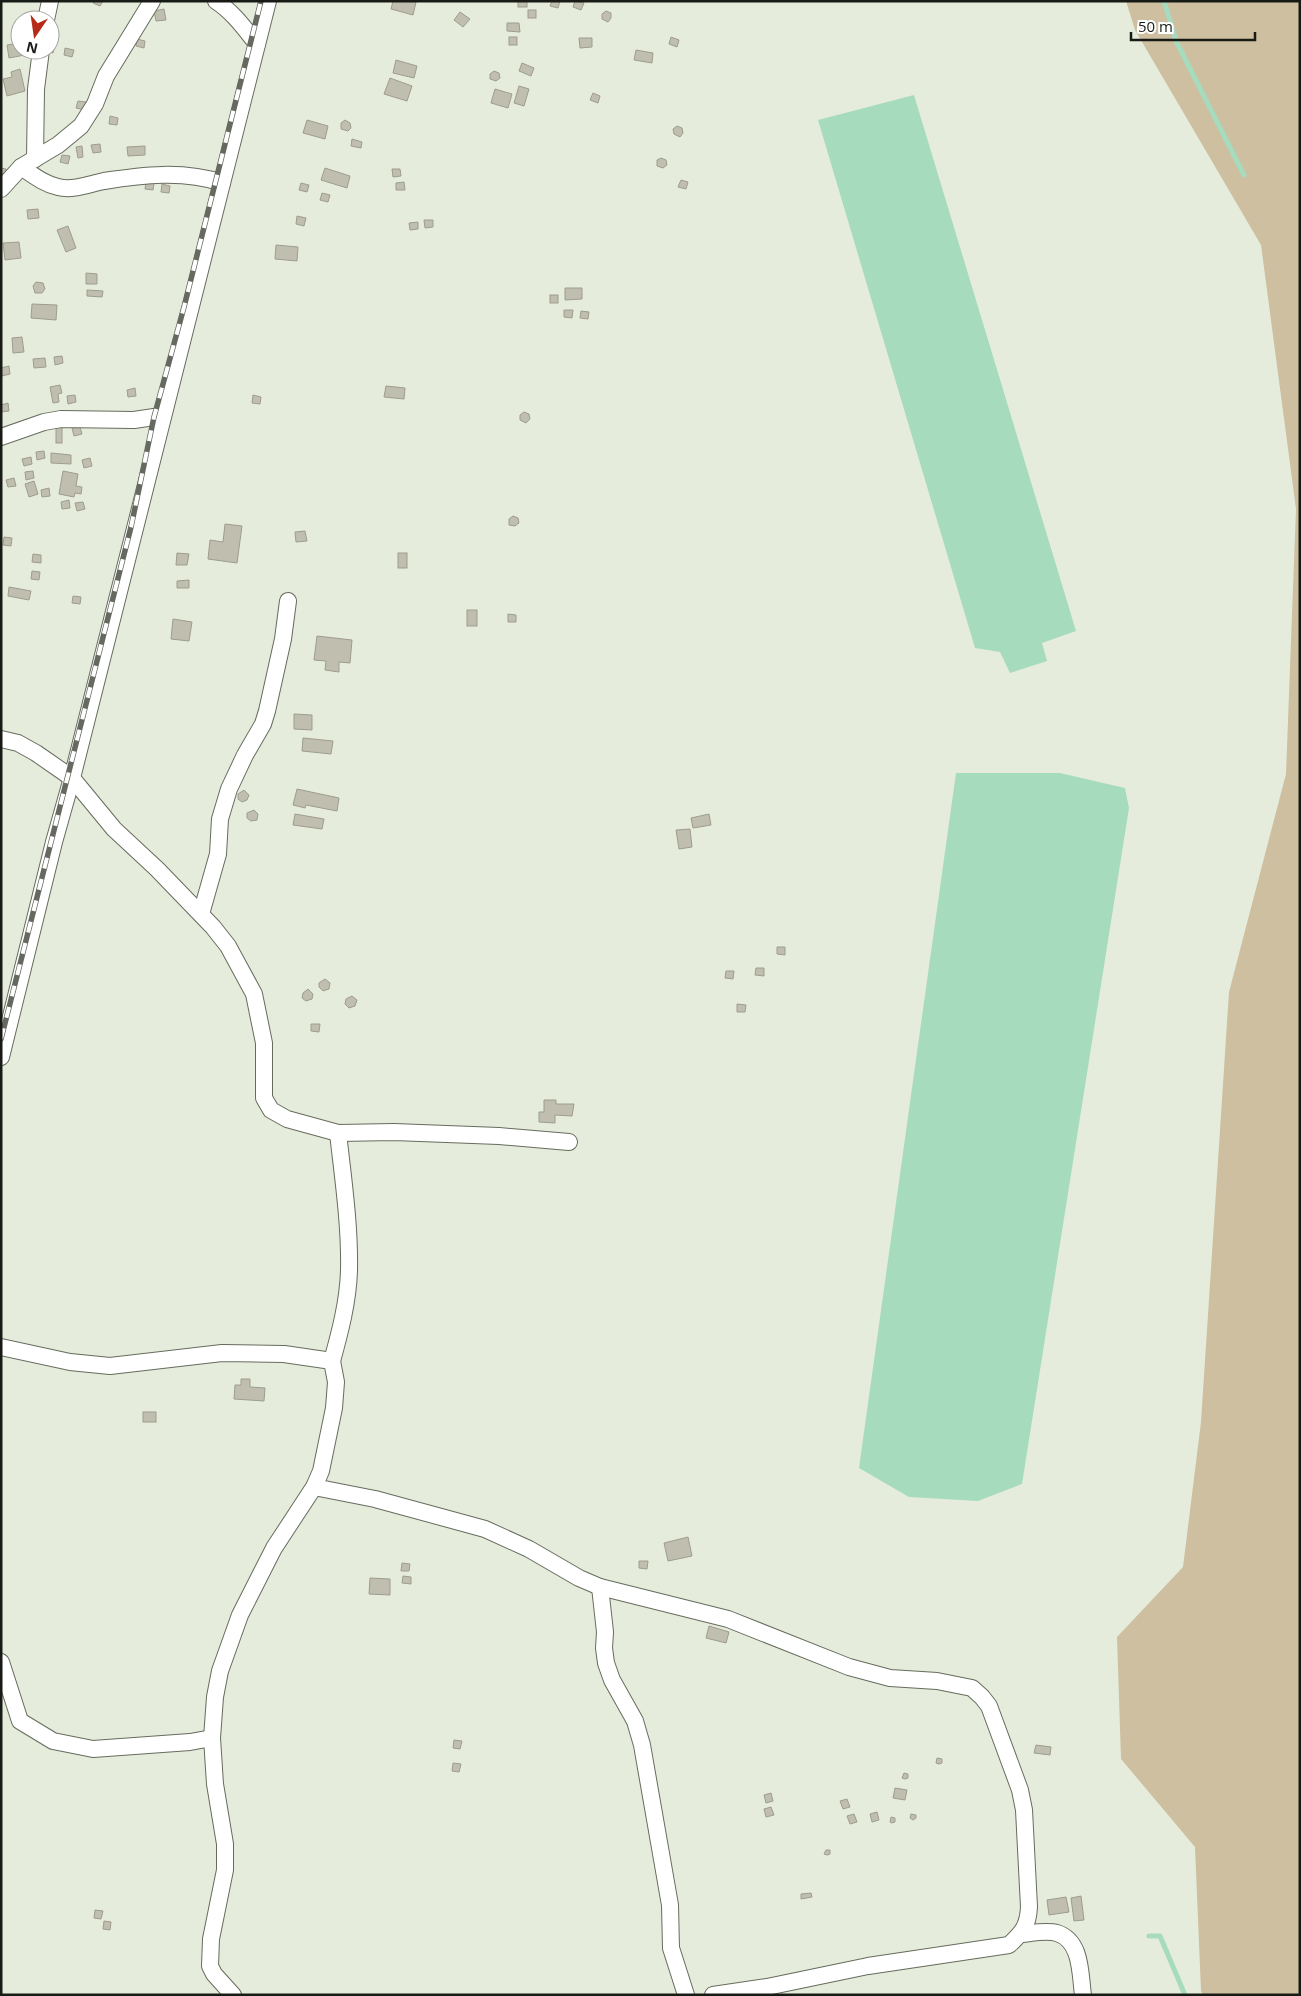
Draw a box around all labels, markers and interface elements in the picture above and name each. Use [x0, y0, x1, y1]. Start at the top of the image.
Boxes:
north arrow [10, 10, 60, 60]
scale bar [1131, 10, 1255, 42]
text: 50 m [1138, 16, 1173, 36]
text: N [24, 38, 40, 59]

